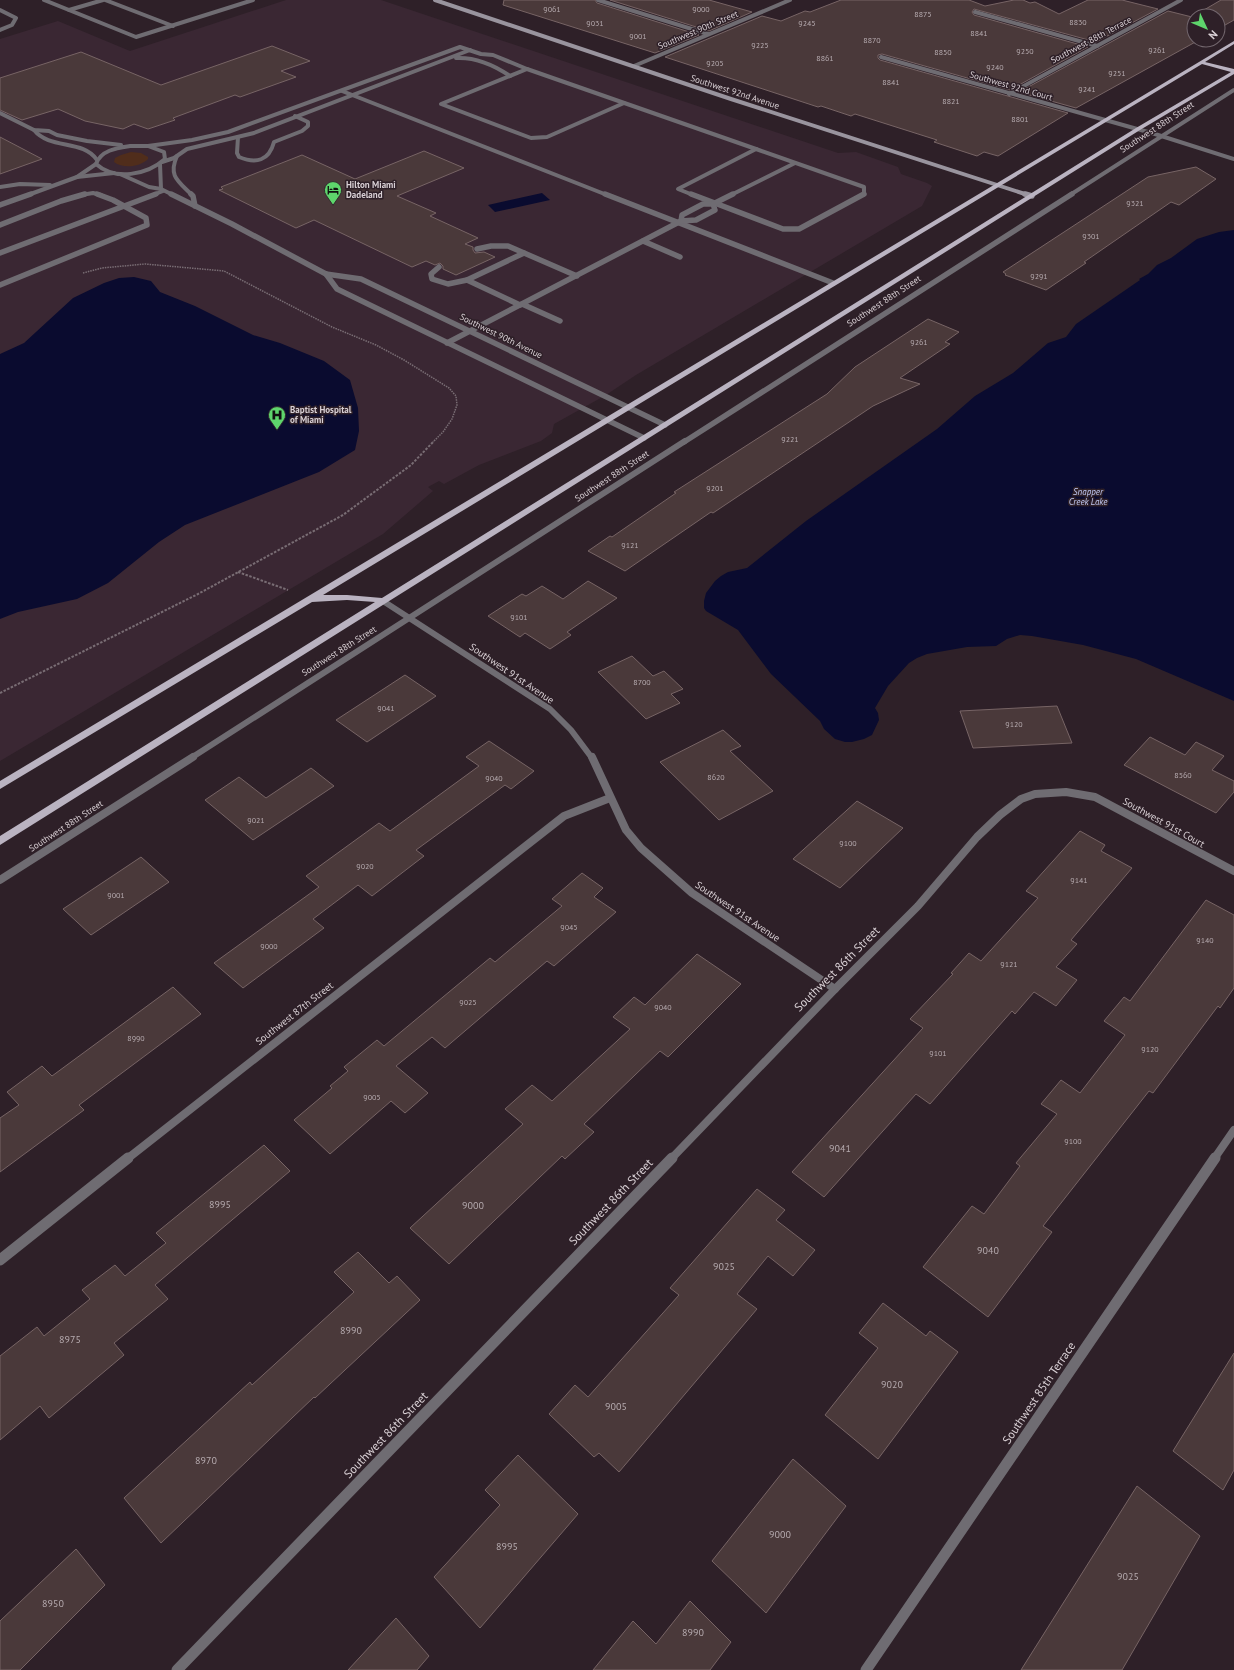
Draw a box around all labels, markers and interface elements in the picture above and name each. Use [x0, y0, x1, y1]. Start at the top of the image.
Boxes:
house number: 9061 [543, 4, 561, 14]
house number: 9000 [692, 4, 710, 14]
street label: Southwest 90th Street [656, 8, 740, 51]
north arrow [1186, 8, 1226, 48]
house number: 8875 [914, 9, 932, 19]
street label: Southwest 88th Terrace [1048, 13, 1133, 66]
house number: 8830 [1069, 17, 1087, 27]
house number: 9031 [586, 18, 604, 28]
house number: 9245 [798, 18, 816, 28]
text: N [1206, 27, 1221, 42]
house number: 8841 [970, 28, 988, 38]
house number: 9001 [629, 31, 647, 41]
house number: 8870 [863, 35, 881, 45]
house number: 9225 [751, 40, 769, 50]
house number: 9261 [1148, 45, 1166, 55]
house number: 9250 [1016, 46, 1034, 56]
house number: 8850 [934, 47, 952, 57]
house number: 8861 [816, 53, 834, 63]
house number: 9205 [706, 58, 724, 68]
house number: 9240 [986, 62, 1004, 72]
street label: Southwest 92nd Court [968, 68, 1054, 103]
house number: 9251 [1108, 68, 1126, 78]
street label: Southwest 92nd Avenue [689, 72, 781, 111]
house number: 8841 [882, 77, 900, 87]
house number: 9241 [1078, 84, 1096, 94]
house number: 8821 [942, 96, 960, 106]
street label: Southwest 88th Street [1118, 99, 1196, 155]
house number: 8801 [1011, 114, 1029, 124]
place label: Hilton Miami Dadeland [346, 179, 396, 200]
hotel icon: Hilton Miami Dadeland [323, 180, 343, 205]
house number: 9321 [1126, 198, 1144, 208]
house number: 9301 [1082, 231, 1100, 241]
house number: 9291 [1030, 271, 1048, 281]
street label: Southwest 88th Street [845, 273, 923, 329]
street label: Southwest 90th Avenue [458, 311, 545, 361]
house number: 9261 [910, 337, 928, 347]
place label: Baptist Hospital of Miami [290, 404, 352, 425]
hospital icon: Baptist Hospital of Miami [267, 405, 287, 430]
house number: 9221 [781, 434, 799, 444]
street label: Southwest 88th Street [573, 448, 651, 504]
house number: 9201 [706, 483, 724, 493]
water label: Snapper Creek Lake [1069, 486, 1108, 507]
house number: 9121 [621, 540, 639, 550]
house number: 9101 [510, 612, 528, 622]
street label: Southwest 88th Street [299, 623, 378, 678]
street label: Southwest 91st Avenue [467, 640, 557, 707]
house number: 8700 [633, 677, 651, 687]
house number: 9041 [377, 703, 395, 713]
house number: 9120 [1005, 719, 1023, 729]
house number: 8560 [1174, 770, 1192, 780]
house number: 8620 [707, 772, 725, 782]
house number: 9040 [485, 773, 503, 783]
street label: Southwest 91st Court [1120, 794, 1208, 851]
street label: Southwest 88th Street [27, 798, 105, 854]
house number: 9021 [247, 815, 265, 825]
house number: 9100 [839, 838, 857, 848]
house number: 9020 [356, 861, 374, 871]
house number: 9141 [1070, 875, 1088, 885]
street label: Southwest 91st Avenue [693, 878, 783, 945]
house number: 9001 [107, 890, 125, 900]
house number: 9045 [560, 922, 578, 932]
street label: Southwest 86th Street [791, 923, 882, 1014]
house number: 9140 [1196, 935, 1214, 945]
house number: 9000 [260, 941, 278, 951]
house number: 9121 [1000, 959, 1018, 969]
street label: Southwest 87th Street [253, 979, 336, 1048]
house number: 9025 [459, 997, 477, 1007]
house number: 9040 [654, 1002, 672, 1012]
house number: 8990 [127, 1033, 145, 1043]
house number: 9120 [1141, 1044, 1159, 1054]
house number: 9101 [929, 1048, 947, 1058]
house number: 9005 [363, 1092, 381, 1102]
house number: 9100 [1064, 1136, 1082, 1146]
house number: 9041 [829, 1142, 851, 1155]
street label: Southwest 86th Street [565, 1155, 656, 1248]
house number: 8995 [209, 1198, 231, 1211]
house number: 9000 [462, 1199, 484, 1212]
house number: 9040 [977, 1244, 999, 1257]
house number: 9025 [713, 1260, 735, 1273]
house number: 8990 [340, 1324, 362, 1337]
house number: 8975 [59, 1333, 81, 1346]
street label: Southwest 85th Terrace [999, 1339, 1078, 1447]
house number: 9020 [881, 1378, 903, 1391]
street label: Southwest 86th Street [340, 1388, 431, 1481]
house number: 9005 [605, 1400, 627, 1413]
house number: 8970 [195, 1454, 217, 1467]
house number: 9000 [769, 1528, 791, 1541]
house number: 8995 [496, 1540, 518, 1553]
house number: 9025 [1117, 1570, 1139, 1583]
house number: 8950 [42, 1597, 64, 1610]
house number: 8990 [682, 1626, 704, 1639]

